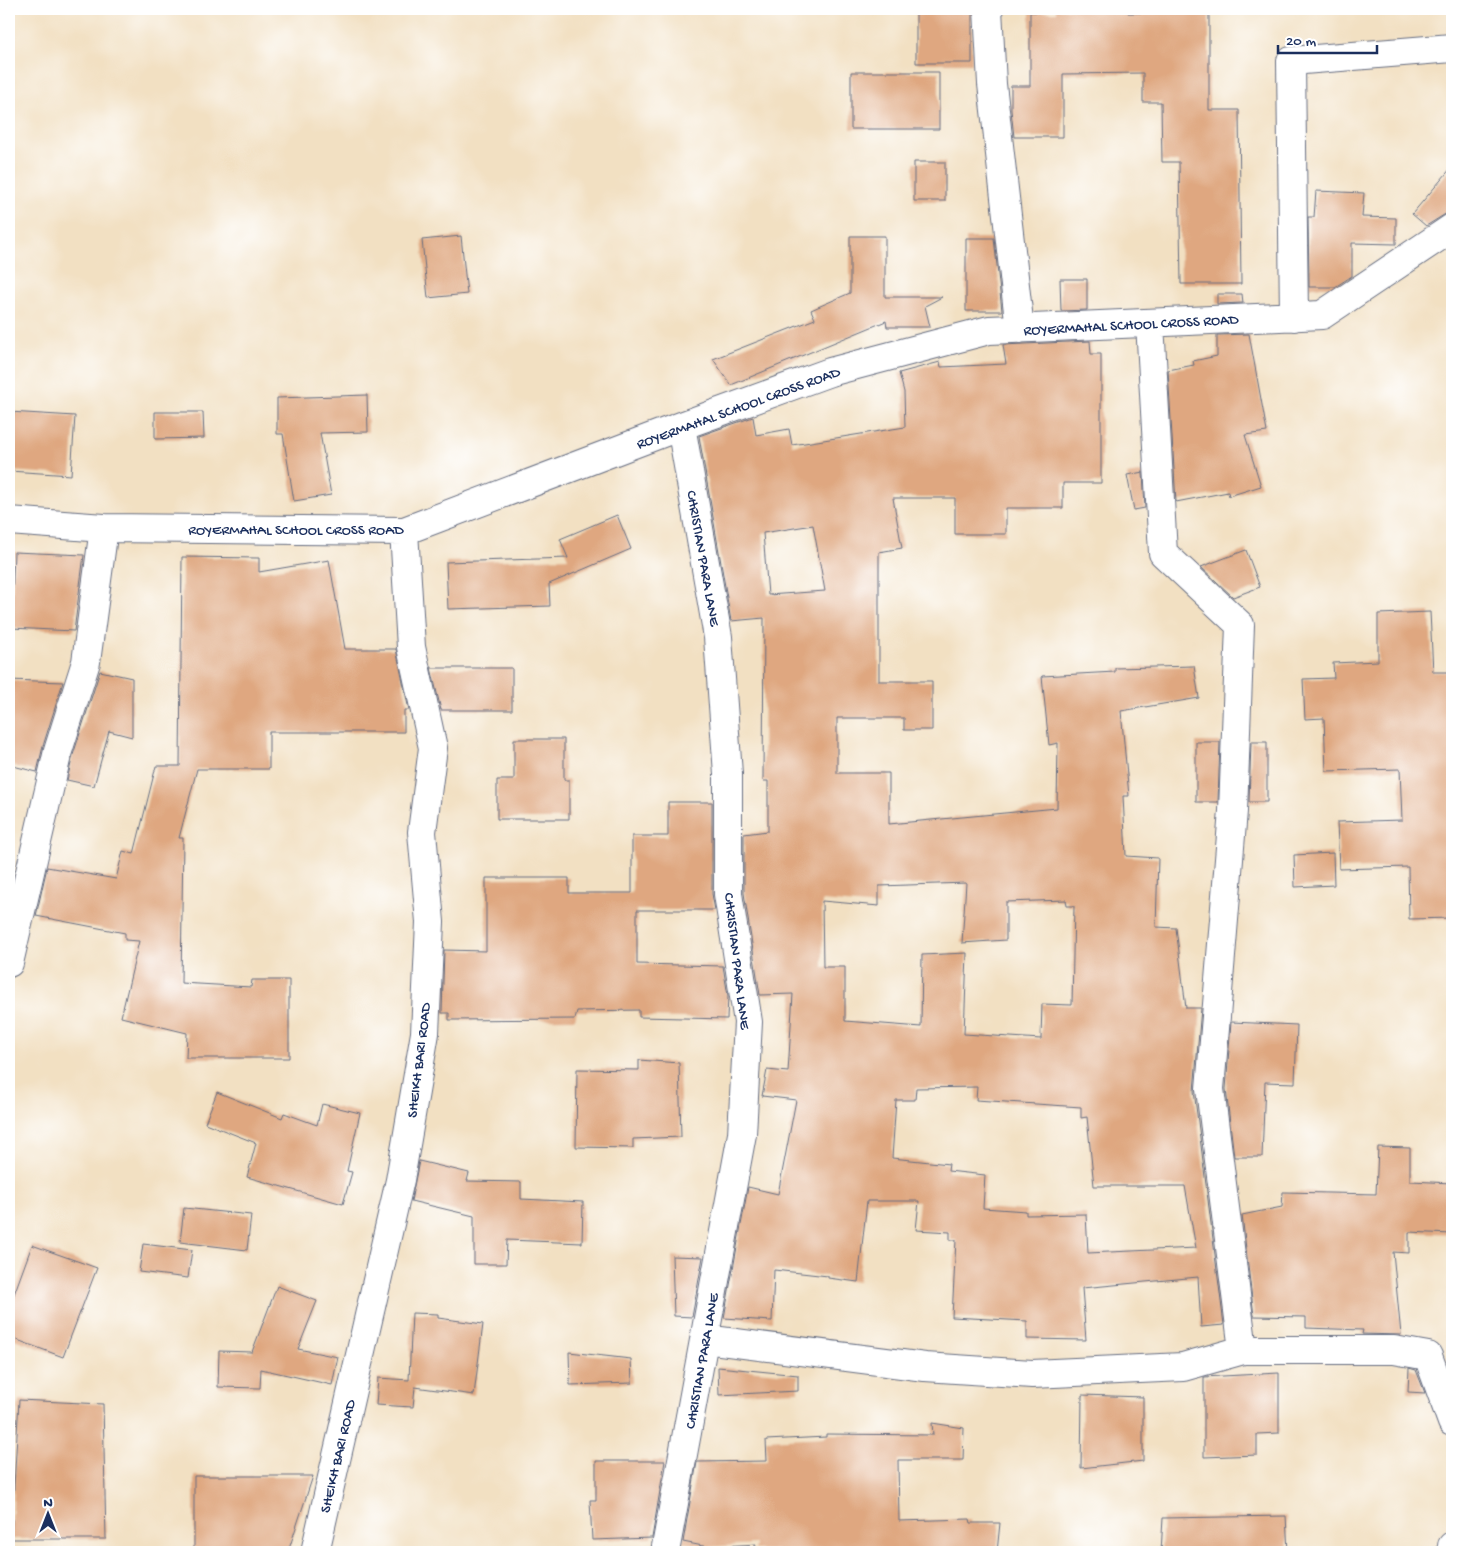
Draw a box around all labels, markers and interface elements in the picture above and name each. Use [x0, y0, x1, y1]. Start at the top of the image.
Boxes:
scale bar [1278, 22, 1377, 54]
text: 20 m [1286, 33, 1316, 51]
street label: ROYERMAHAL SCHOOL CROSS ROAD [1023, 311, 1239, 341]
street label: ROYERMAHAL SCHOOL CROSS ROAD [634, 363, 843, 454]
street label: CHRISTIAN PARA LANE [681, 489, 723, 628]
street label: ROYERMAHAL SCHOOL CROSS ROAD [188, 522, 404, 540]
street label: CHRISTIAN PARA LANE [719, 892, 753, 1031]
street label: SHEIKH BARI ROAD [404, 1001, 436, 1119]
street label: CHRISTIAN PARA LANE [682, 1291, 724, 1431]
street label: SHEIKH BARI ROAD [317, 1398, 361, 1515]
north arrow [22, 1488, 72, 1538]
text: N [43, 1495, 53, 1512]

